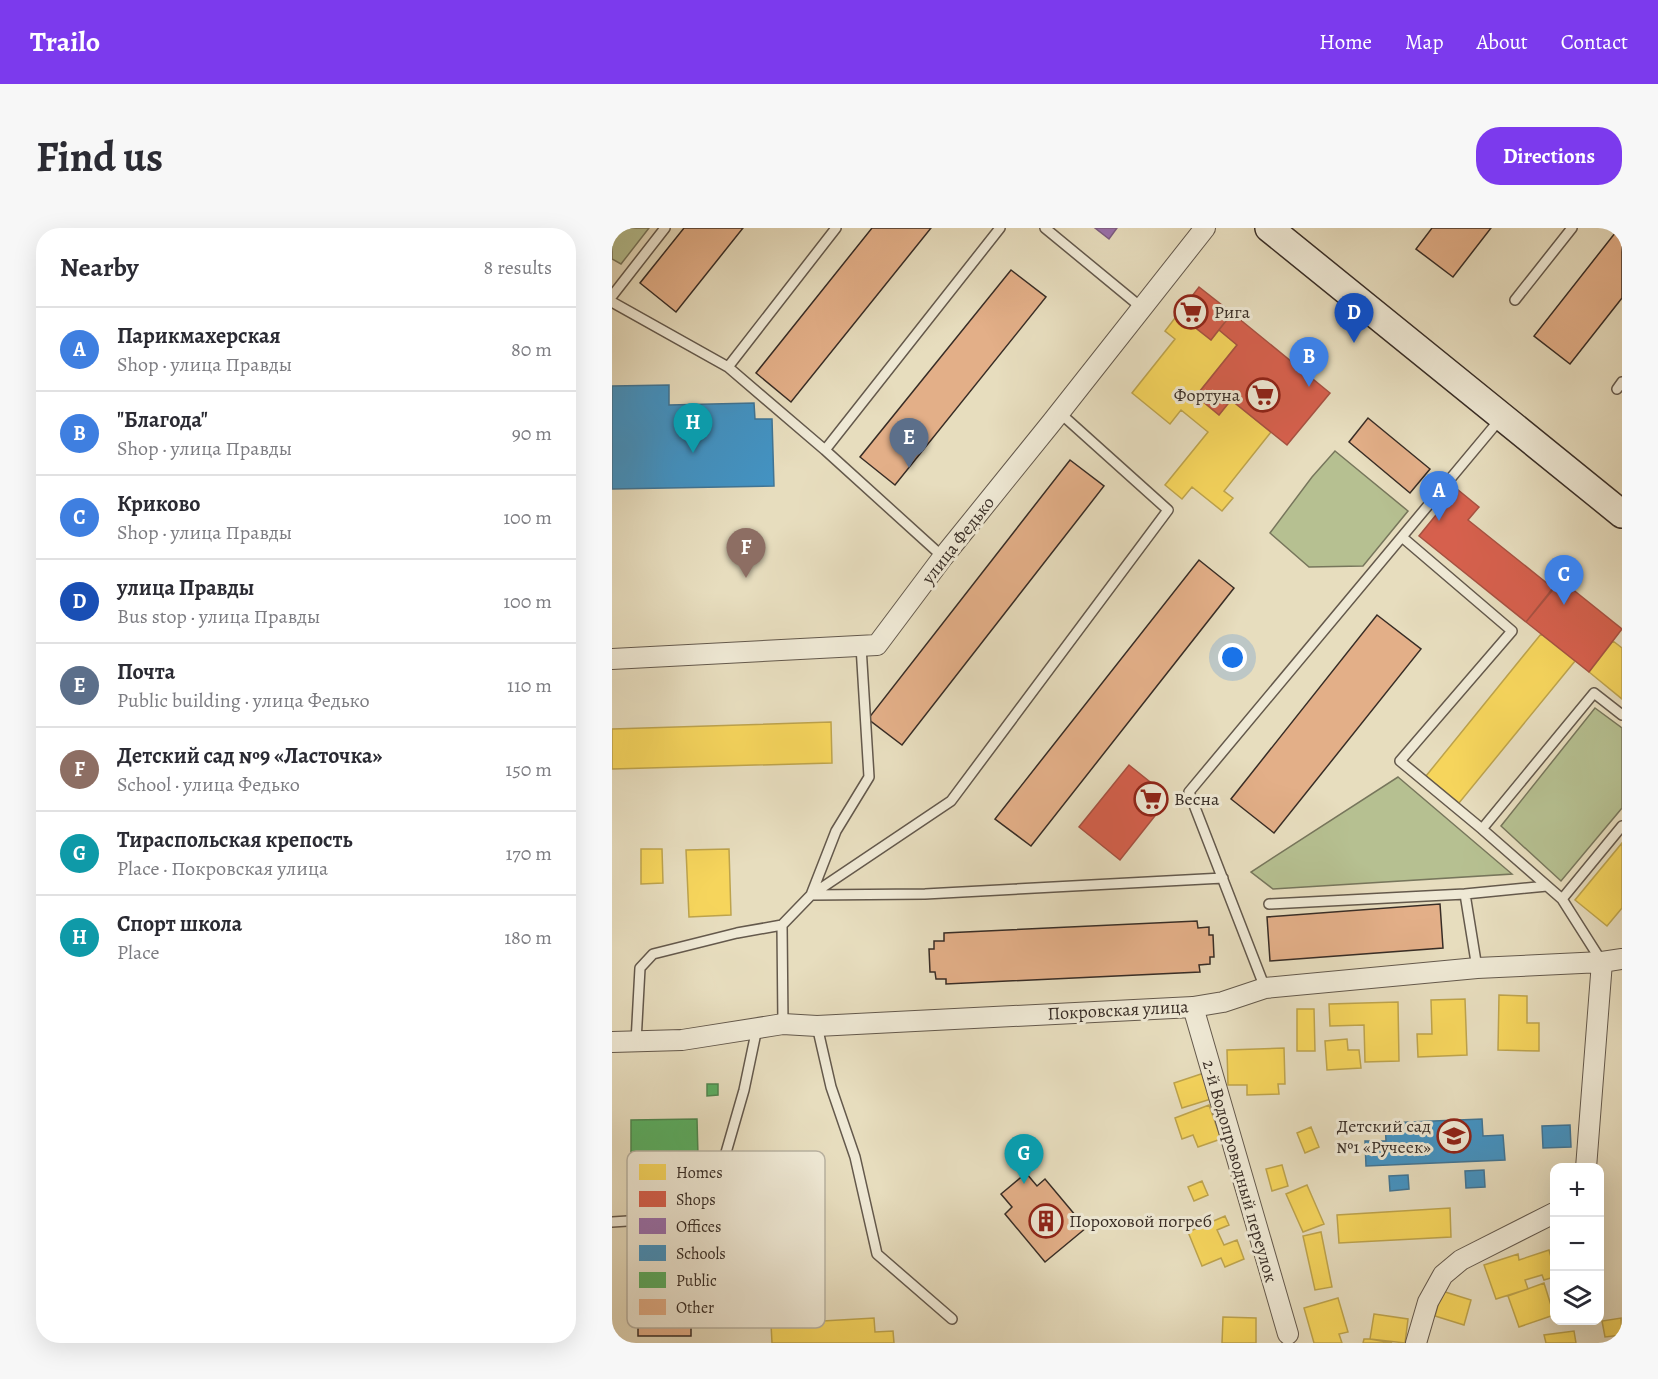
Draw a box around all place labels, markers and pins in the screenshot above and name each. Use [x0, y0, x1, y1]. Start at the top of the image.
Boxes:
supermarket icon: Рига [1173, 294, 1209, 330]
pin: D [1334, 294, 1374, 343]
place label: Рига [1214, 300, 1251, 324]
pin: B [1290, 338, 1328, 387]
supermarket icon: Фортуна [1245, 377, 1281, 413]
place label: Фортуна [1174, 383, 1241, 407]
pin: H [674, 404, 712, 453]
pin: E [890, 418, 928, 468]
pin: A [1420, 472, 1458, 521]
pin: F [726, 528, 766, 578]
pin: C [1544, 556, 1584, 605]
supermarket icon: Весна [1133, 781, 1169, 817]
place label: Весна [1174, 787, 1220, 811]
place label: Детский сад №1 «Ручеек» [1336, 1114, 1431, 1159]
school or university icon: Детский сад №1 «Ручеек» [1436, 1118, 1472, 1154]
pin: G [1004, 1134, 1044, 1184]
building icon: Пороховой погреб [1028, 1203, 1064, 1239]
place label: Пороховой погреб [1069, 1209, 1212, 1233]

